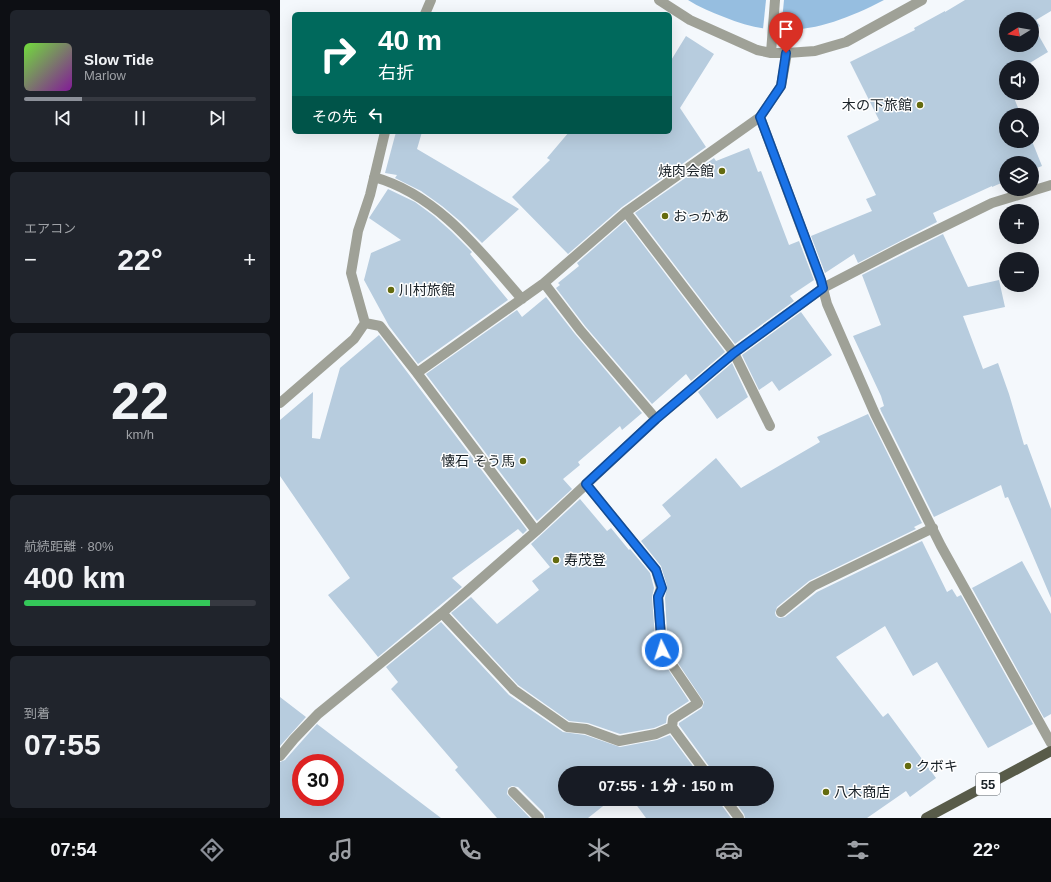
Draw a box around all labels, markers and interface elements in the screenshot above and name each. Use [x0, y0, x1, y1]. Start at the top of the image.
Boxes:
pin [769, 12, 803, 53]
north arrow [999, 12, 1039, 52]
map controls [999, 12, 1039, 292]
icon: arrive [775, 18, 797, 40]
text: 40 m [378, 25, 442, 56]
icon: right [312, 28, 364, 80]
text: Slow Tide [84, 51, 154, 68]
button: sound [999, 60, 1039, 100]
text: 右折 [378, 63, 414, 83]
text: Marlow [84, 68, 126, 83]
place label: 木の下旅館 [842, 97, 912, 113]
marker: 木の下旅館 [915, 100, 925, 110]
icon: left [365, 104, 387, 126]
icon: previous [52, 107, 74, 129]
icon: pause [129, 107, 151, 129]
icon: next [206, 107, 228, 129]
text: その先 [312, 108, 357, 125]
button: search [999, 108, 1039, 148]
button: layers [999, 156, 1039, 196]
place label: 焼肉会館 [658, 163, 714, 179]
marker: 焼肉会館 [717, 166, 727, 176]
button: + [999, 204, 1039, 244]
place label: おっかあ [673, 208, 729, 224]
marker: おっかあ [660, 211, 670, 221]
text: エアコン [24, 221, 76, 236]
text: 22° [117, 243, 163, 276]
text: − [24, 247, 37, 272]
text: + [243, 247, 256, 272]
button: − [999, 252, 1039, 292]
place label: 川村旅館 [399, 282, 455, 298]
marker: 川村旅館 [386, 285, 396, 295]
text: 22 [111, 372, 169, 430]
text: km/h [126, 427, 154, 442]
place label: 懐石 そう馬 [441, 453, 515, 469]
marker: 懐石 そう馬 [518, 456, 528, 466]
text: 航続距離 · 80% [24, 539, 114, 554]
place label: 寿茂登 [564, 552, 606, 568]
marker: 寿茂登 [551, 555, 561, 565]
text: 400 km [24, 561, 126, 594]
position arrow [641, 629, 683, 671]
text: 到着 [24, 706, 50, 721]
text: 07:55 [24, 728, 101, 761]
speed limit sign: 30 [292, 754, 344, 806]
place label: クボキ [916, 758, 958, 774]
marker: クボキ [903, 761, 913, 771]
road number: 55 [976, 773, 1000, 795]
text: 07:55 · 1 分 · 150 m [598, 777, 734, 794]
place label: 八木商店 [834, 784, 890, 800]
marker: 八木商店 [821, 787, 831, 797]
icon: directions [198, 836, 226, 864]
icon: music [327, 836, 355, 864]
icon: phone [456, 836, 484, 864]
icon: climate [585, 836, 613, 864]
icon: car [715, 836, 743, 864]
icon: filters [844, 836, 872, 864]
text: 07:54 [51, 840, 97, 860]
text: 22° [973, 840, 1000, 860]

